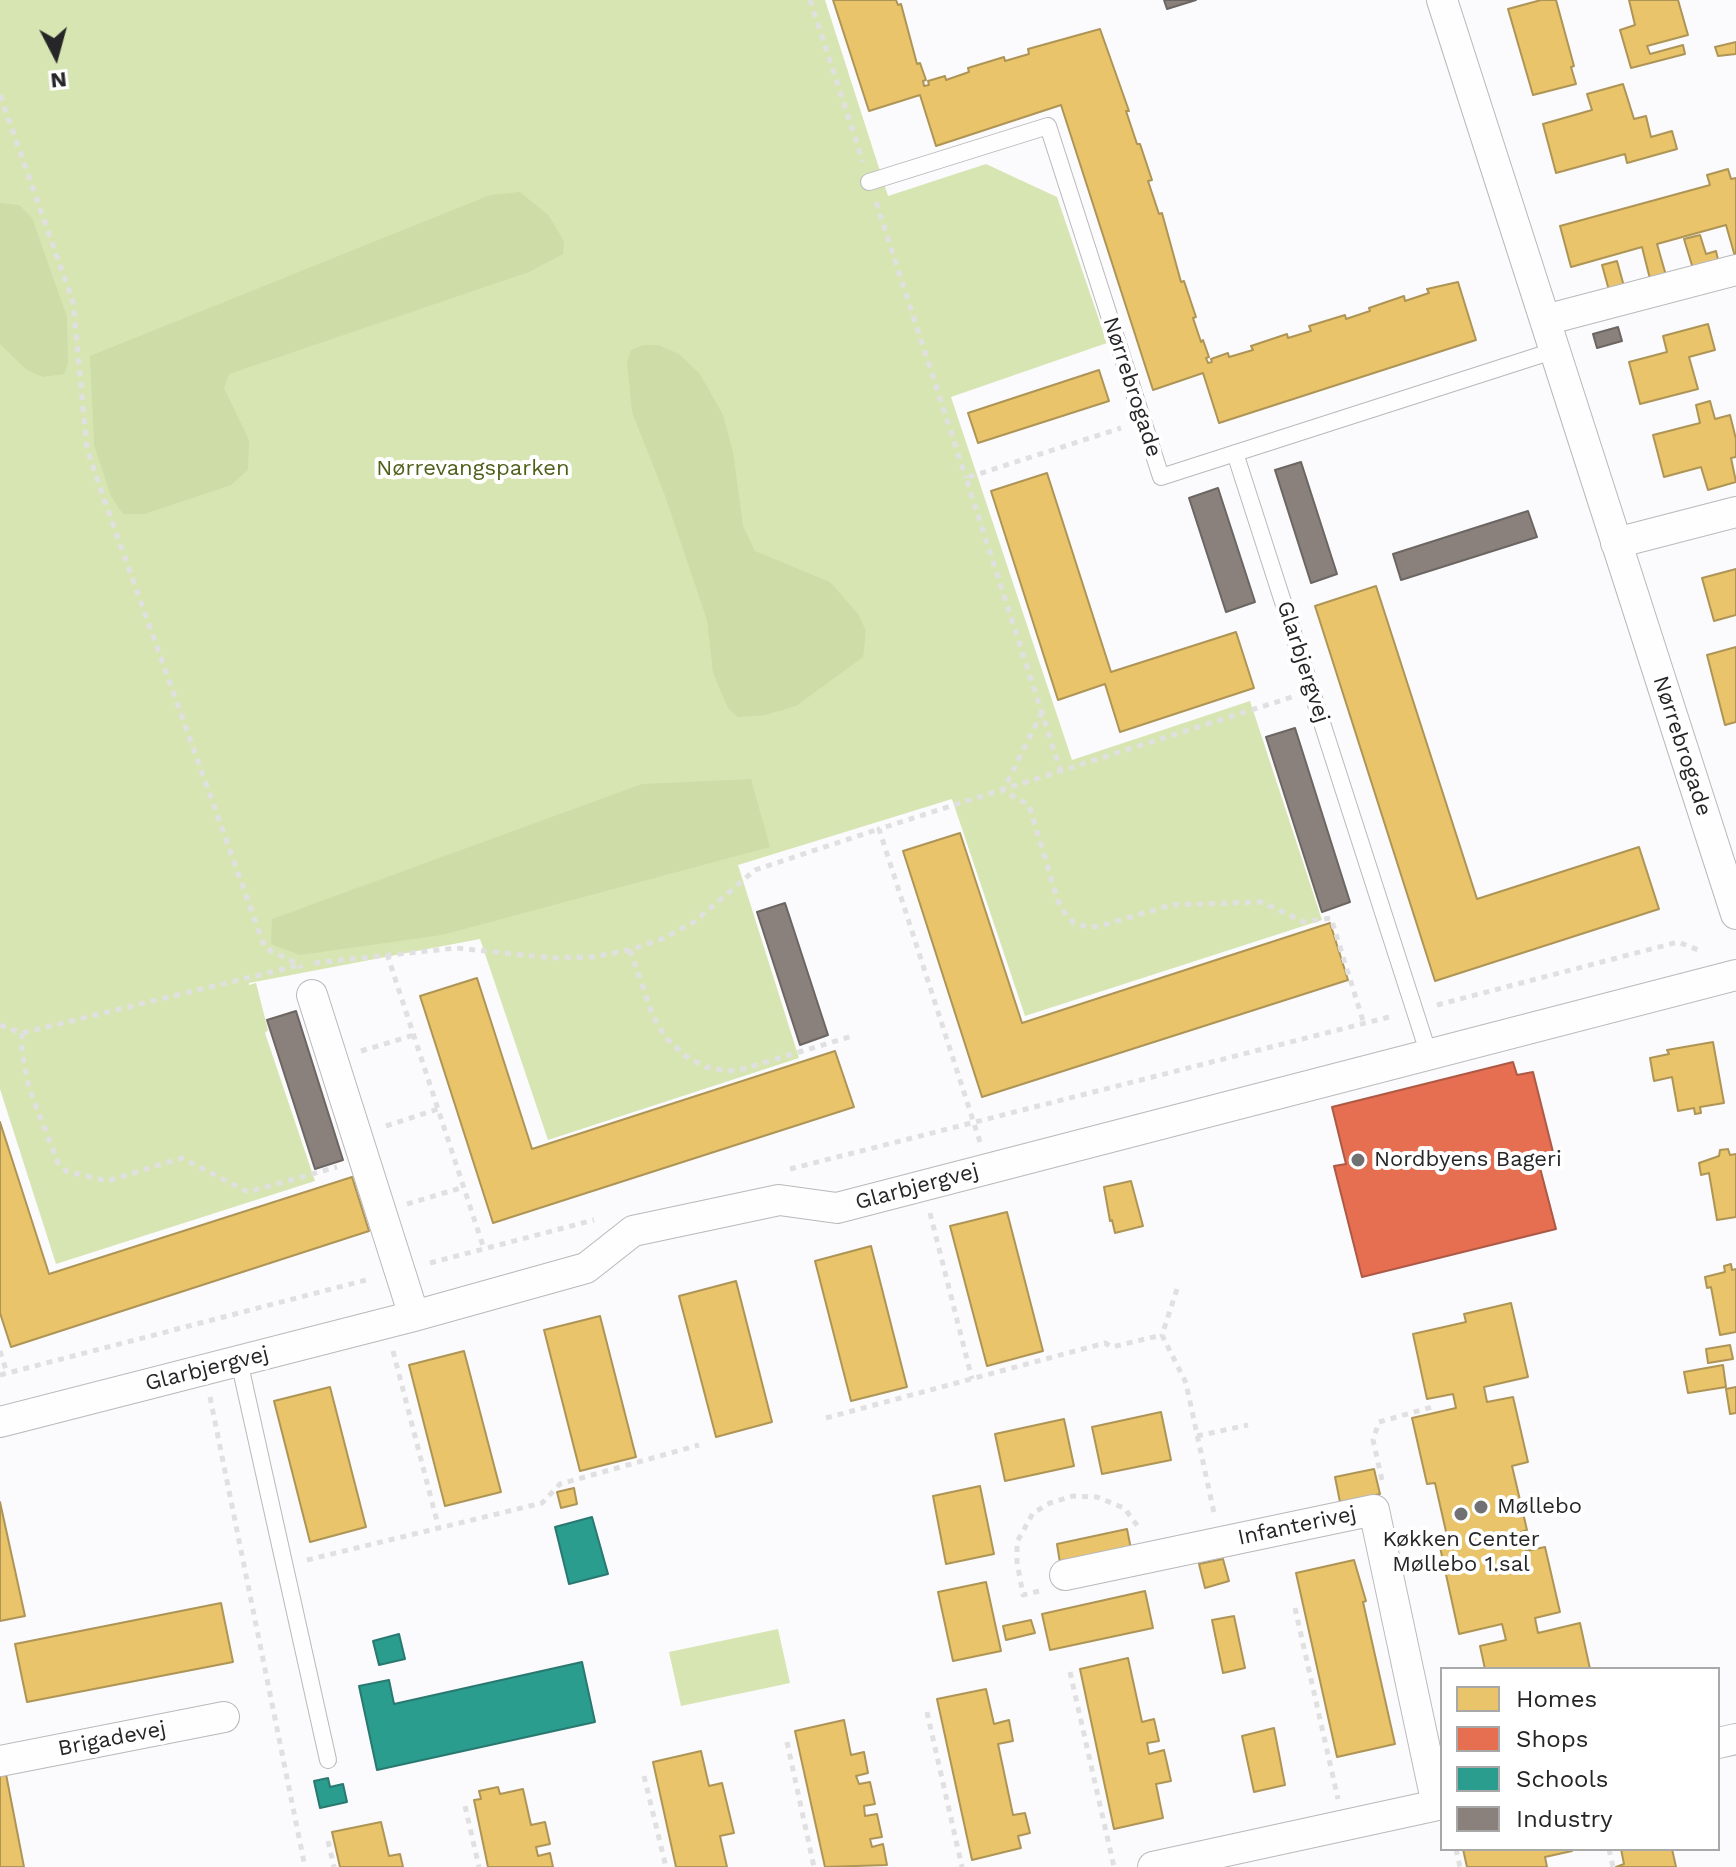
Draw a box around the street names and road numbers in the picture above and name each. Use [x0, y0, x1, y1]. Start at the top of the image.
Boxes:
street label: Nørrebrogade [1097, 314, 1167, 460]
street label: Glarbjergvej [1271, 598, 1335, 726]
street label: Nørrebrogade [1647, 673, 1717, 819]
street label: Glarbjergvej [852, 1158, 982, 1216]
street label: Glarbjergvej [142, 1341, 272, 1397]
street label: Infanterivej [1235, 1501, 1359, 1551]
street label: Brigadevej [56, 1716, 168, 1762]

